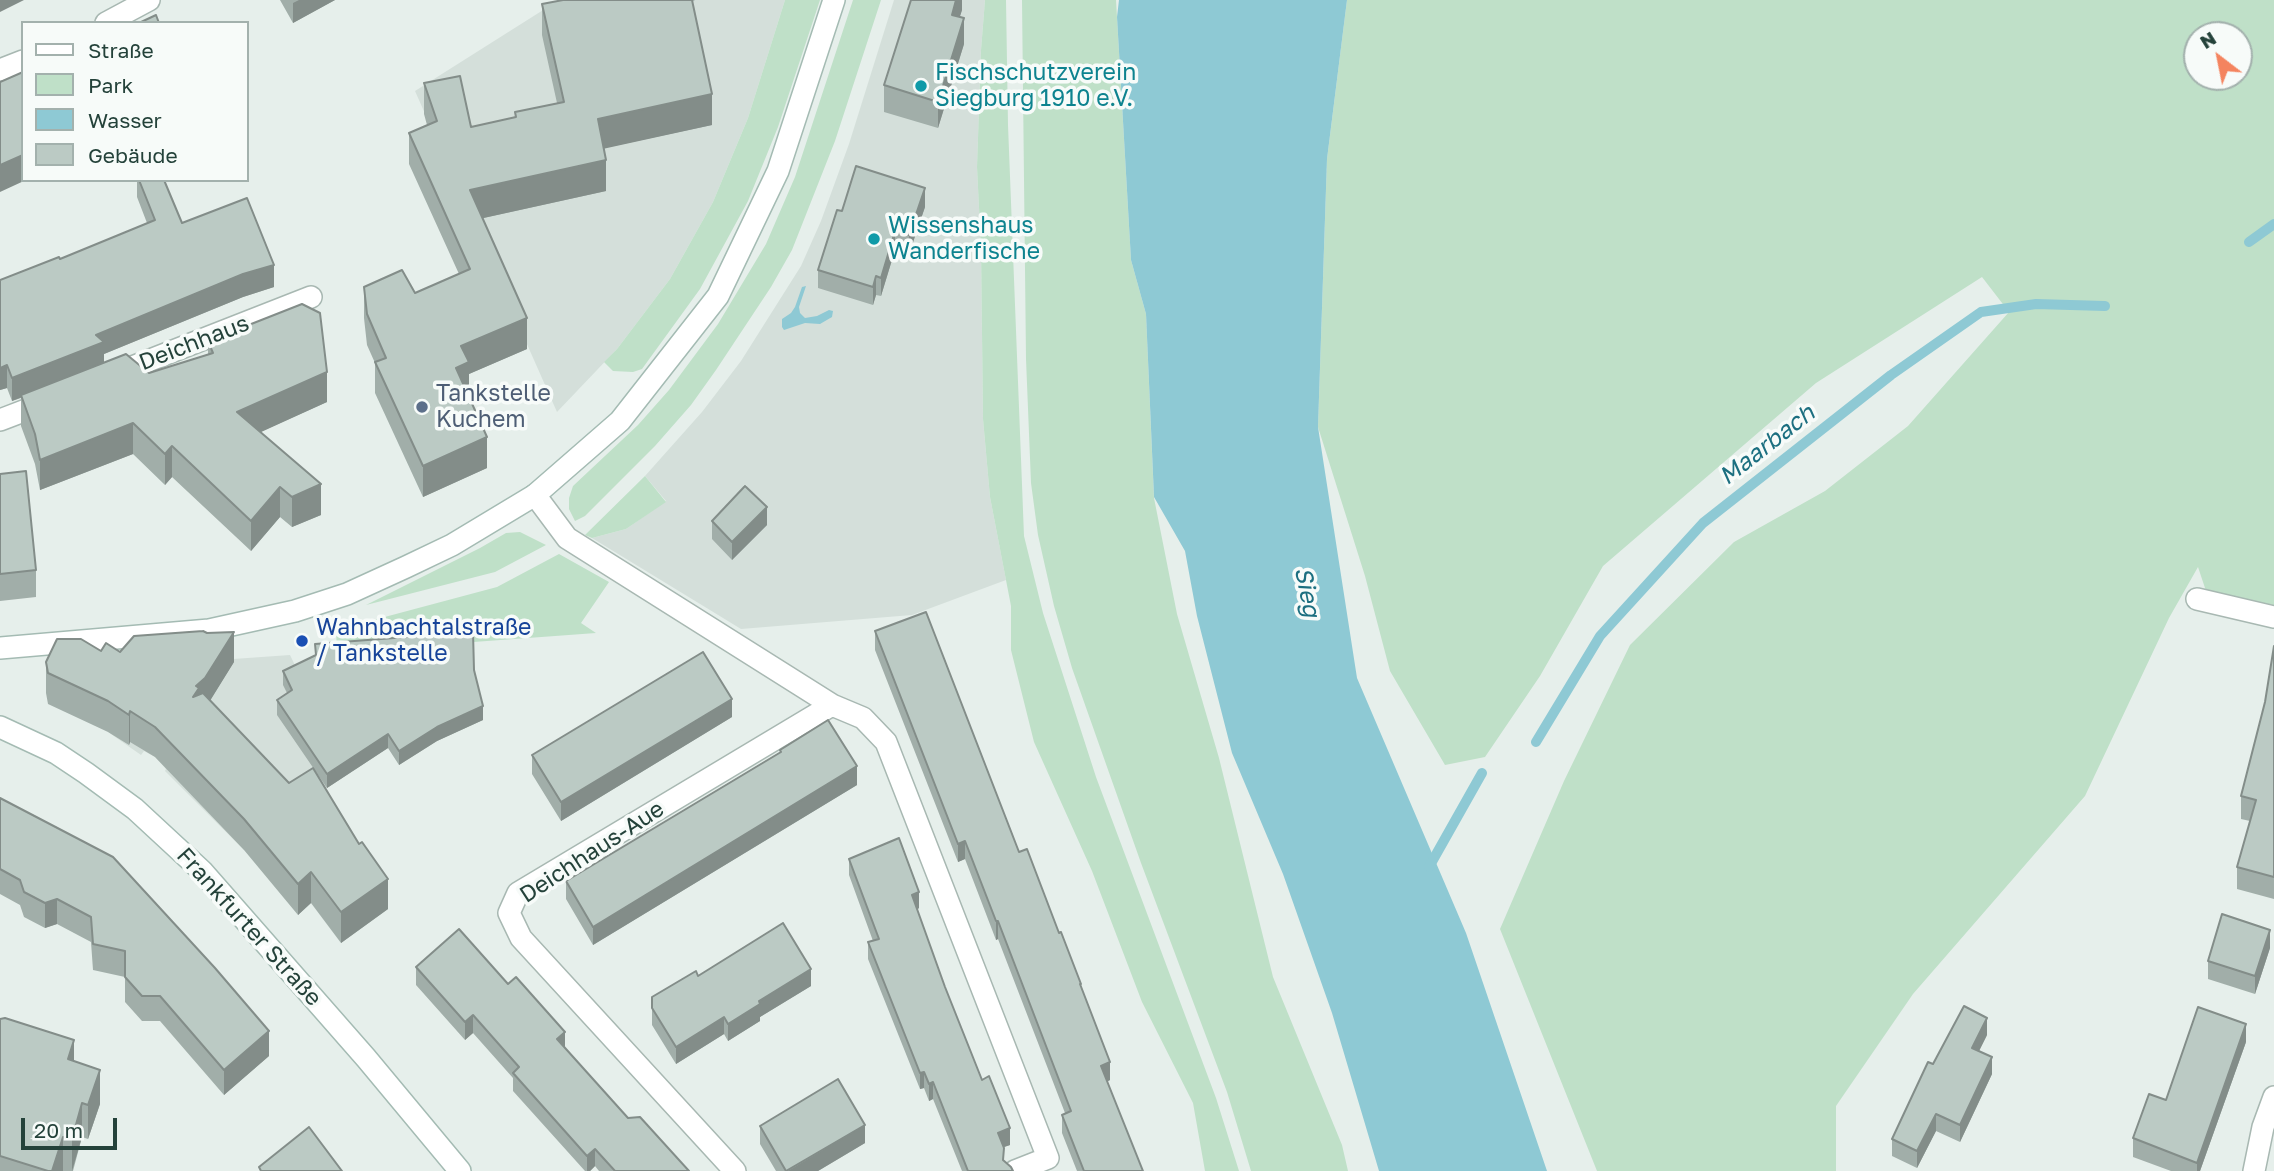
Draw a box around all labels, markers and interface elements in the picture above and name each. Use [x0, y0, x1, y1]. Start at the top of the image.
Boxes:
legend [21, 21, 248, 182]
north arrow [2183, 21, 2253, 91]
text: N [2195, 26, 2220, 53]
text: Straße [88, 37, 154, 63]
place label: Fischschutzverein Siegburg 1910 e.V. [935, 59, 1136, 113]
text: Park [88, 72, 133, 98]
marker: Fischschutzverein Siegburg 1910 e.V. [913, 78, 929, 94]
text: Wasser [88, 107, 162, 133]
text: Gebäude [88, 142, 178, 168]
place label: Wissenshaus Wanderfische [888, 212, 1040, 266]
marker: Wissenshaus Wanderfische [866, 231, 882, 247]
street label: Deichhaus [135, 309, 253, 377]
place label: Tankstelle Kuchem [436, 380, 551, 434]
marker: Tankstelle Kuchem [414, 399, 430, 415]
water label: Maarbach [1714, 399, 1820, 491]
water label: Sieg [1288, 564, 1326, 620]
place label: Wahnbachtalstraße / Tankstelle [316, 614, 531, 668]
marker: Wahnbachtalstraße / Tankstelle [294, 633, 310, 649]
street label: Deichhaus-Aue [515, 795, 669, 909]
street label: Frankfurter Straße [171, 842, 327, 1012]
scale bar [24, 1104, 121, 1148]
text: 20 m [34, 1117, 83, 1143]

